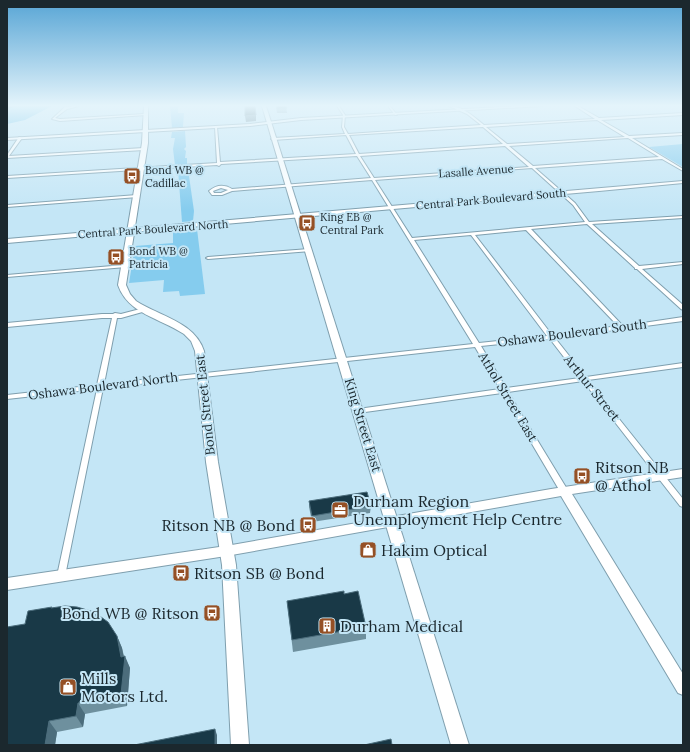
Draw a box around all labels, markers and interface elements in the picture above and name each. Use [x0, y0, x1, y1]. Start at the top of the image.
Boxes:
street label: Lasalle Avenue [438, 161, 514, 181]
place label: Bond WB @ Cadillac [145, 163, 204, 190]
bus stop icon: Bond WB @ Cadillac [122, 166, 142, 186]
street label: Central Park Boulevard South [415, 185, 567, 213]
place label: King EB @ Central Park [320, 210, 384, 237]
bus stop icon: King EB @ Central Park [297, 213, 317, 233]
street label: Central Park Boulevard North [77, 217, 229, 241]
place label: Bond WB @ Patricia [129, 244, 188, 271]
bus stop icon: Bond WB @ Patricia [106, 247, 126, 267]
street label: Oshawa Boulevard South [496, 315, 648, 351]
street label: Athol Street East [474, 348, 541, 445]
street label: Arthur Street [559, 351, 624, 425]
street label: Bond Street East [191, 354, 219, 456]
street label: Oshawa Boulevard North [27, 368, 179, 404]
street label: King Street East [341, 376, 385, 474]
place label: Ritson NB @ Athol [595, 457, 669, 495]
bus stop icon: Ritson NB @ Athol [572, 466, 592, 486]
place label: Durham Region Unemployment Help Centre [353, 491, 563, 529]
office icon: Durham Region Unemployment Help Centre [330, 500, 350, 520]
place label: Ritson NB @ Bond [161, 515, 295, 535]
bus stop icon: Ritson NB @ Bond [298, 515, 318, 535]
shop icon: Hakim Optical [358, 540, 378, 560]
place label: Hakim Optical [381, 540, 487, 560]
bus stop icon: Ritson SB @ Bond [171, 563, 191, 583]
place label: Ritson SB @ Bond [194, 563, 325, 583]
place label: Bond WB @ Ritson [62, 603, 199, 623]
bus stop icon: Bond WB @ Ritson [202, 603, 222, 623]
building icon: Durham Medical [317, 616, 337, 636]
place label: Durham Medical [340, 616, 463, 636]
place label: Mills Motors Ltd. [81, 668, 168, 706]
shop icon: Mills Motors Ltd. [58, 677, 78, 697]

